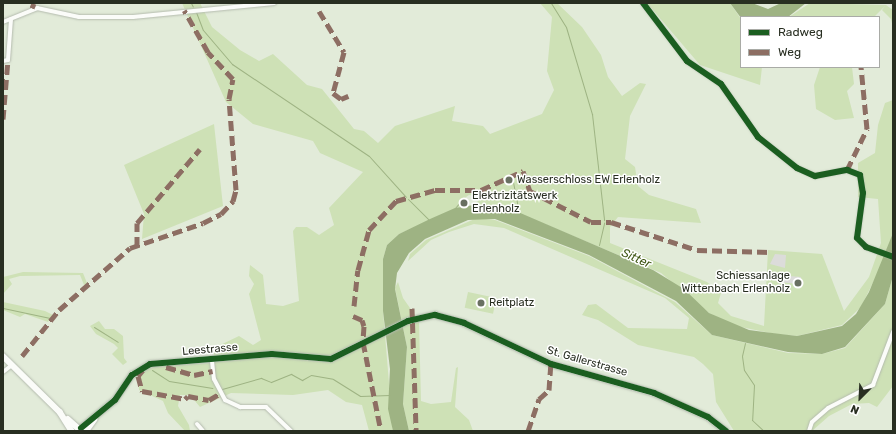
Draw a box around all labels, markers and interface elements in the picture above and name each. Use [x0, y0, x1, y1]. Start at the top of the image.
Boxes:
legend [740, 16, 880, 68]
text: Radweg [778, 25, 823, 39]
text: Weg [778, 45, 801, 59]
place label: Wasserschloss EW Erlenholz [517, 173, 660, 187]
marker: Wasserschloss EW Erlenholz [504, 175, 514, 185]
place label: Elektrizitätswerk Erlenholz [472, 190, 557, 216]
marker: Elektrizitätswerk Erlenholz [459, 198, 469, 208]
water label: Sitter [619, 246, 653, 272]
place label: Schiessanlage Wittenbach Erlenholz [681, 270, 790, 296]
marker: Schiessanlage Wittenbach Erlenholz [793, 278, 803, 288]
place label: Reitplatz [489, 296, 534, 310]
marker: Reitplatz [476, 298, 486, 308]
street label: Leestrasse [182, 341, 238, 359]
street label: St. Gallerstrasse [545, 344, 629, 380]
north arrow [840, 378, 880, 418]
text: N [849, 402, 861, 417]

